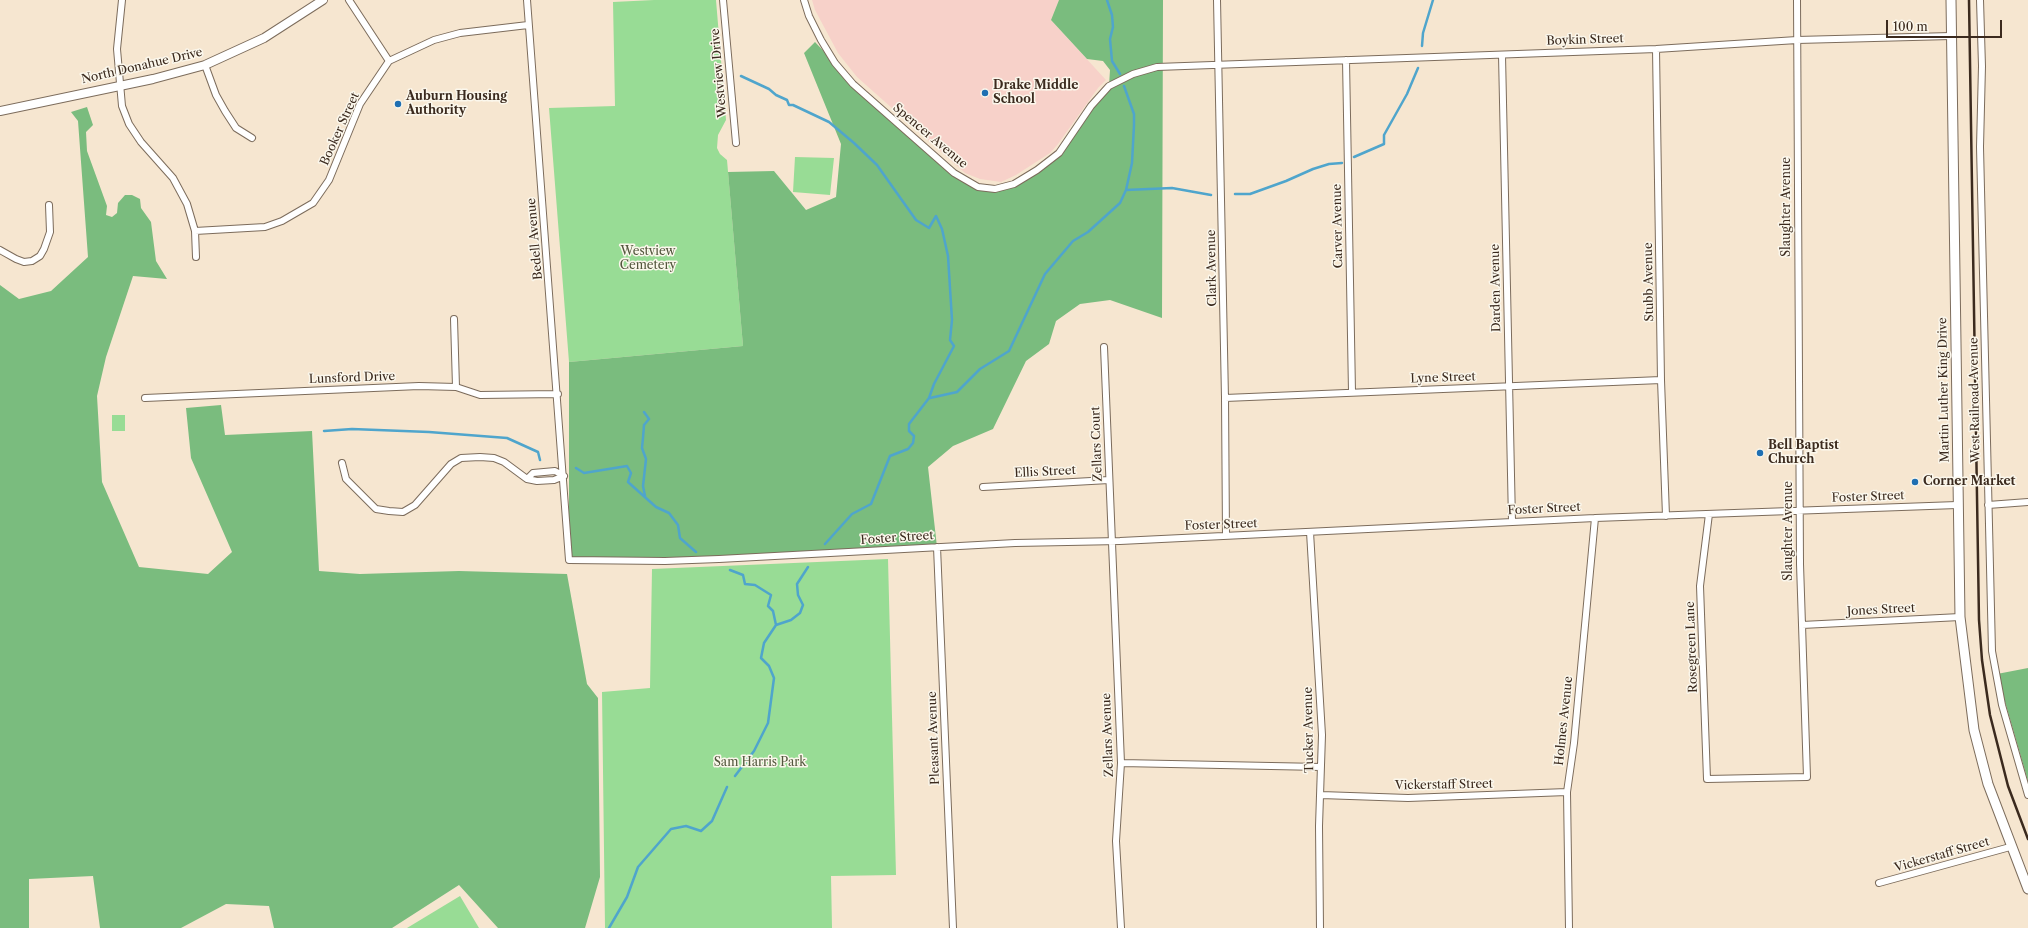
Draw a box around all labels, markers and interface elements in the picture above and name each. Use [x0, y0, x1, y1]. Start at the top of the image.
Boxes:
scale bar [1888, 12, 2004, 38]
text: 100 m [1893, 19, 1928, 34]
street label: Westview Drive [708, 28, 730, 118]
street label: Boykin Street [1546, 31, 1624, 49]
street label: North Donahue Drive [80, 45, 204, 87]
place label: Drake Middle School [993, 79, 1078, 107]
marker: Drake Middle School [980, 88, 990, 98]
street label: Booker Street [317, 90, 363, 168]
place label: Auburn Housing Authority [406, 90, 507, 118]
marker: Auburn Housing Authority [393, 99, 403, 109]
street label: Spencer Avenue [890, 101, 970, 171]
street label: Slaughter Avenue [1780, 157, 1794, 257]
street label: Carver Avenue [1330, 184, 1346, 268]
street label: Bedell Avenue [524, 197, 546, 281]
street label: Clark Avenue [1204, 229, 1220, 307]
street label: Stubb Avenue [1641, 242, 1657, 322]
street label: Darden Avenue [1488, 244, 1504, 332]
park label: Westview Cemetery [620, 245, 676, 273]
street label: Martin Luther King Drive [1936, 317, 1952, 463]
street label: West Railroad Avenue [1967, 337, 1983, 463]
street label: Lunsford Drive [309, 369, 395, 387]
street label: Lyne Street [1410, 370, 1476, 386]
street label: Zellars Court [1088, 406, 1106, 482]
place label: Bell Baptist Church [1768, 439, 1839, 467]
marker: Bell Baptist Church [1755, 448, 1765, 458]
street label: Ellis Street [1014, 463, 1076, 481]
place label: Corner Market [1923, 475, 2015, 489]
marker: Corner Market [1910, 477, 1920, 487]
street label: Slaughter Avenue [1782, 481, 1796, 581]
street label: Foster Street [1831, 489, 1905, 505]
street label: Foster Street [1507, 500, 1581, 518]
street label: Foster Street [1184, 517, 1258, 533]
street label: Foster Street [860, 528, 934, 548]
street label: Rosegreen Lane [1683, 601, 1701, 693]
street label: Jones Street [1847, 601, 1915, 619]
street label: Holmes Avenue [1552, 676, 1576, 766]
street label: Tucker Avenue [1301, 687, 1317, 773]
street label: Pleasant Avenue [925, 691, 943, 785]
street label: Zellars Avenue [1099, 693, 1117, 777]
park label: Sam Harris Park [714, 756, 806, 770]
street label: Vickerstaff Street [1395, 777, 1493, 793]
street label: Vickerstaff Street [1893, 835, 1991, 875]

